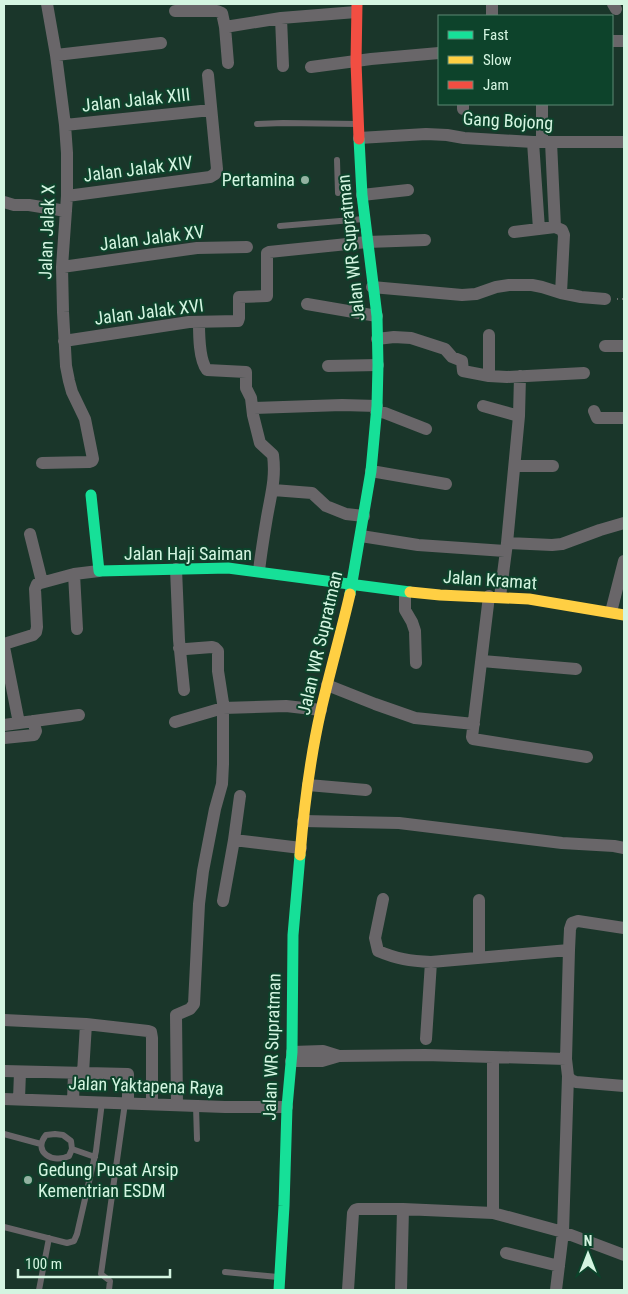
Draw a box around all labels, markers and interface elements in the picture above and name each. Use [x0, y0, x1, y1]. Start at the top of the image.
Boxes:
legend [438, 15, 613, 105]
text: Fast [483, 26, 508, 44]
text: Slow [483, 51, 512, 69]
text: Jam [483, 76, 509, 94]
street label: Jalan Jalak XIII [81, 83, 191, 116]
street label: Gang Bojong [462, 108, 554, 133]
street label: Jalan Jalak XIV [82, 151, 194, 186]
place label: Pertamina [222, 169, 295, 190]
marker: Pertamina [299, 174, 311, 186]
street label: Jalan WR Supratman [332, 174, 369, 322]
street label: Jalan Jalak X [34, 184, 59, 280]
street label: Jalan Jalak XV [98, 221, 206, 254]
street label: Jalan Jalak XVI [93, 294, 205, 329]
street label: Jalan Haji Saiman [124, 543, 252, 564]
street label: Jalan Kramat [442, 566, 538, 593]
street label: Jalan WR Supratman [293, 569, 346, 717]
street label: Jalan WR Supratman [258, 973, 285, 1121]
street label: Jalan Yaktapena Raya [68, 1072, 224, 1099]
place label: Gedung Pusat Arsip Kementrian ESDM [38, 1159, 179, 1201]
marker: Gedung Pusat Arsip Kementrian ESDM [22, 1174, 34, 1186]
north arrow [563, 1229, 613, 1279]
text: N [584, 1233, 592, 1249]
scale bar [18, 1246, 170, 1278]
text: 100 m [25, 1255, 62, 1273]

